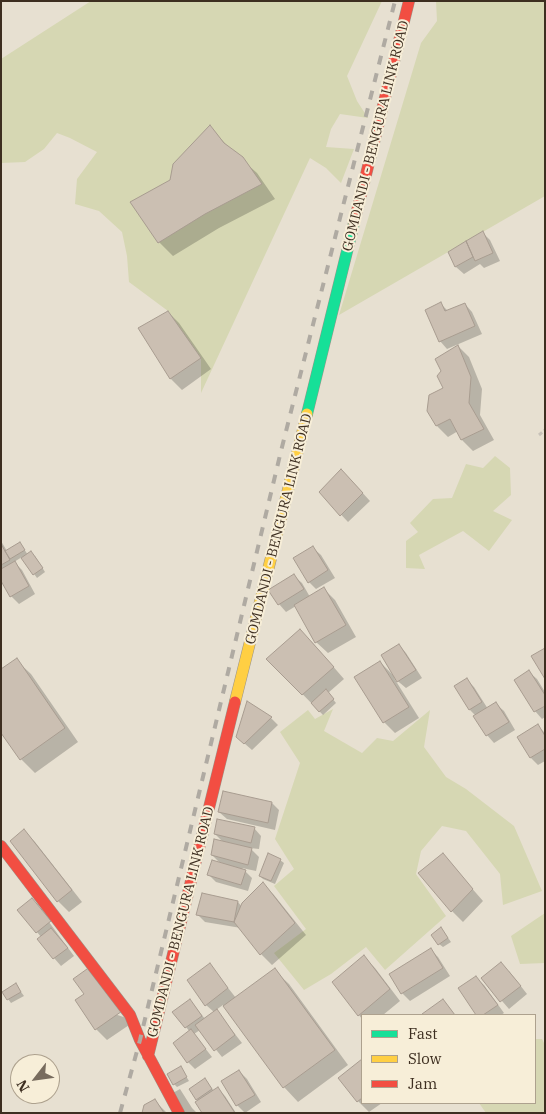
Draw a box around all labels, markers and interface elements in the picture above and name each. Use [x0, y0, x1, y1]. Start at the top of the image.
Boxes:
street label: GOMDANDI - BENGURA LINK ROAD [339, 19, 413, 253]
street label: GOMDANDI - BENGURA LINK ROAD [242, 412, 316, 646]
street label: GOMDANDI - BENGURA LINK ROAD [144, 805, 218, 1039]
legend [361, 1014, 536, 1104]
text: Fast [408, 1024, 438, 1043]
text: Slow [408, 1049, 441, 1068]
north arrow [10, 1054, 60, 1104]
text: Jam [408, 1074, 437, 1093]
text: N [12, 1077, 33, 1095]

